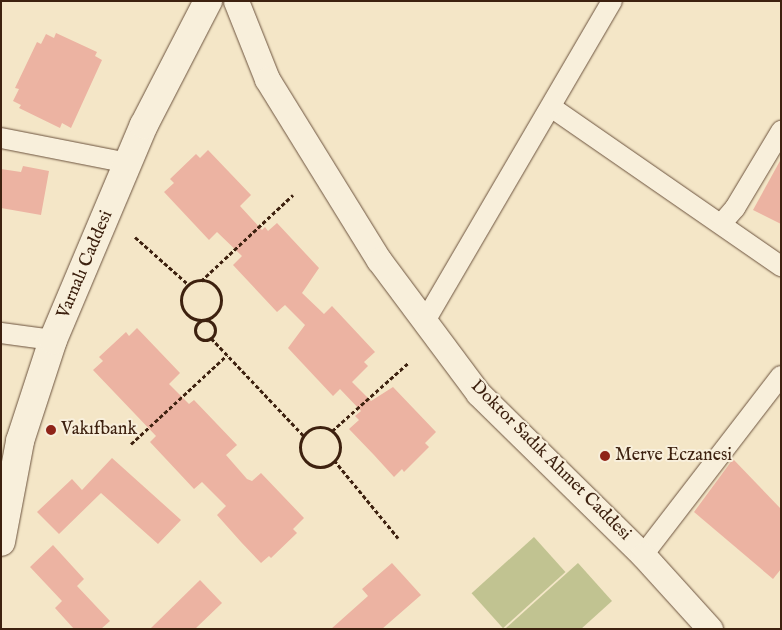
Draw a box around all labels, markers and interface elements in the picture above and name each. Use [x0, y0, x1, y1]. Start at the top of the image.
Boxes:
street label: Varnalı Caddesi [54, 208, 118, 322]
street label: Doktor Sadık Ahmet Caddesi [465, 376, 635, 546]
place label: Vakıfbank [61, 419, 137, 441]
marker: Vakıfbank [45, 424, 57, 436]
place label: Merve Eczanesi [615, 445, 732, 467]
marker: Merve Eczanesi [599, 450, 611, 462]

